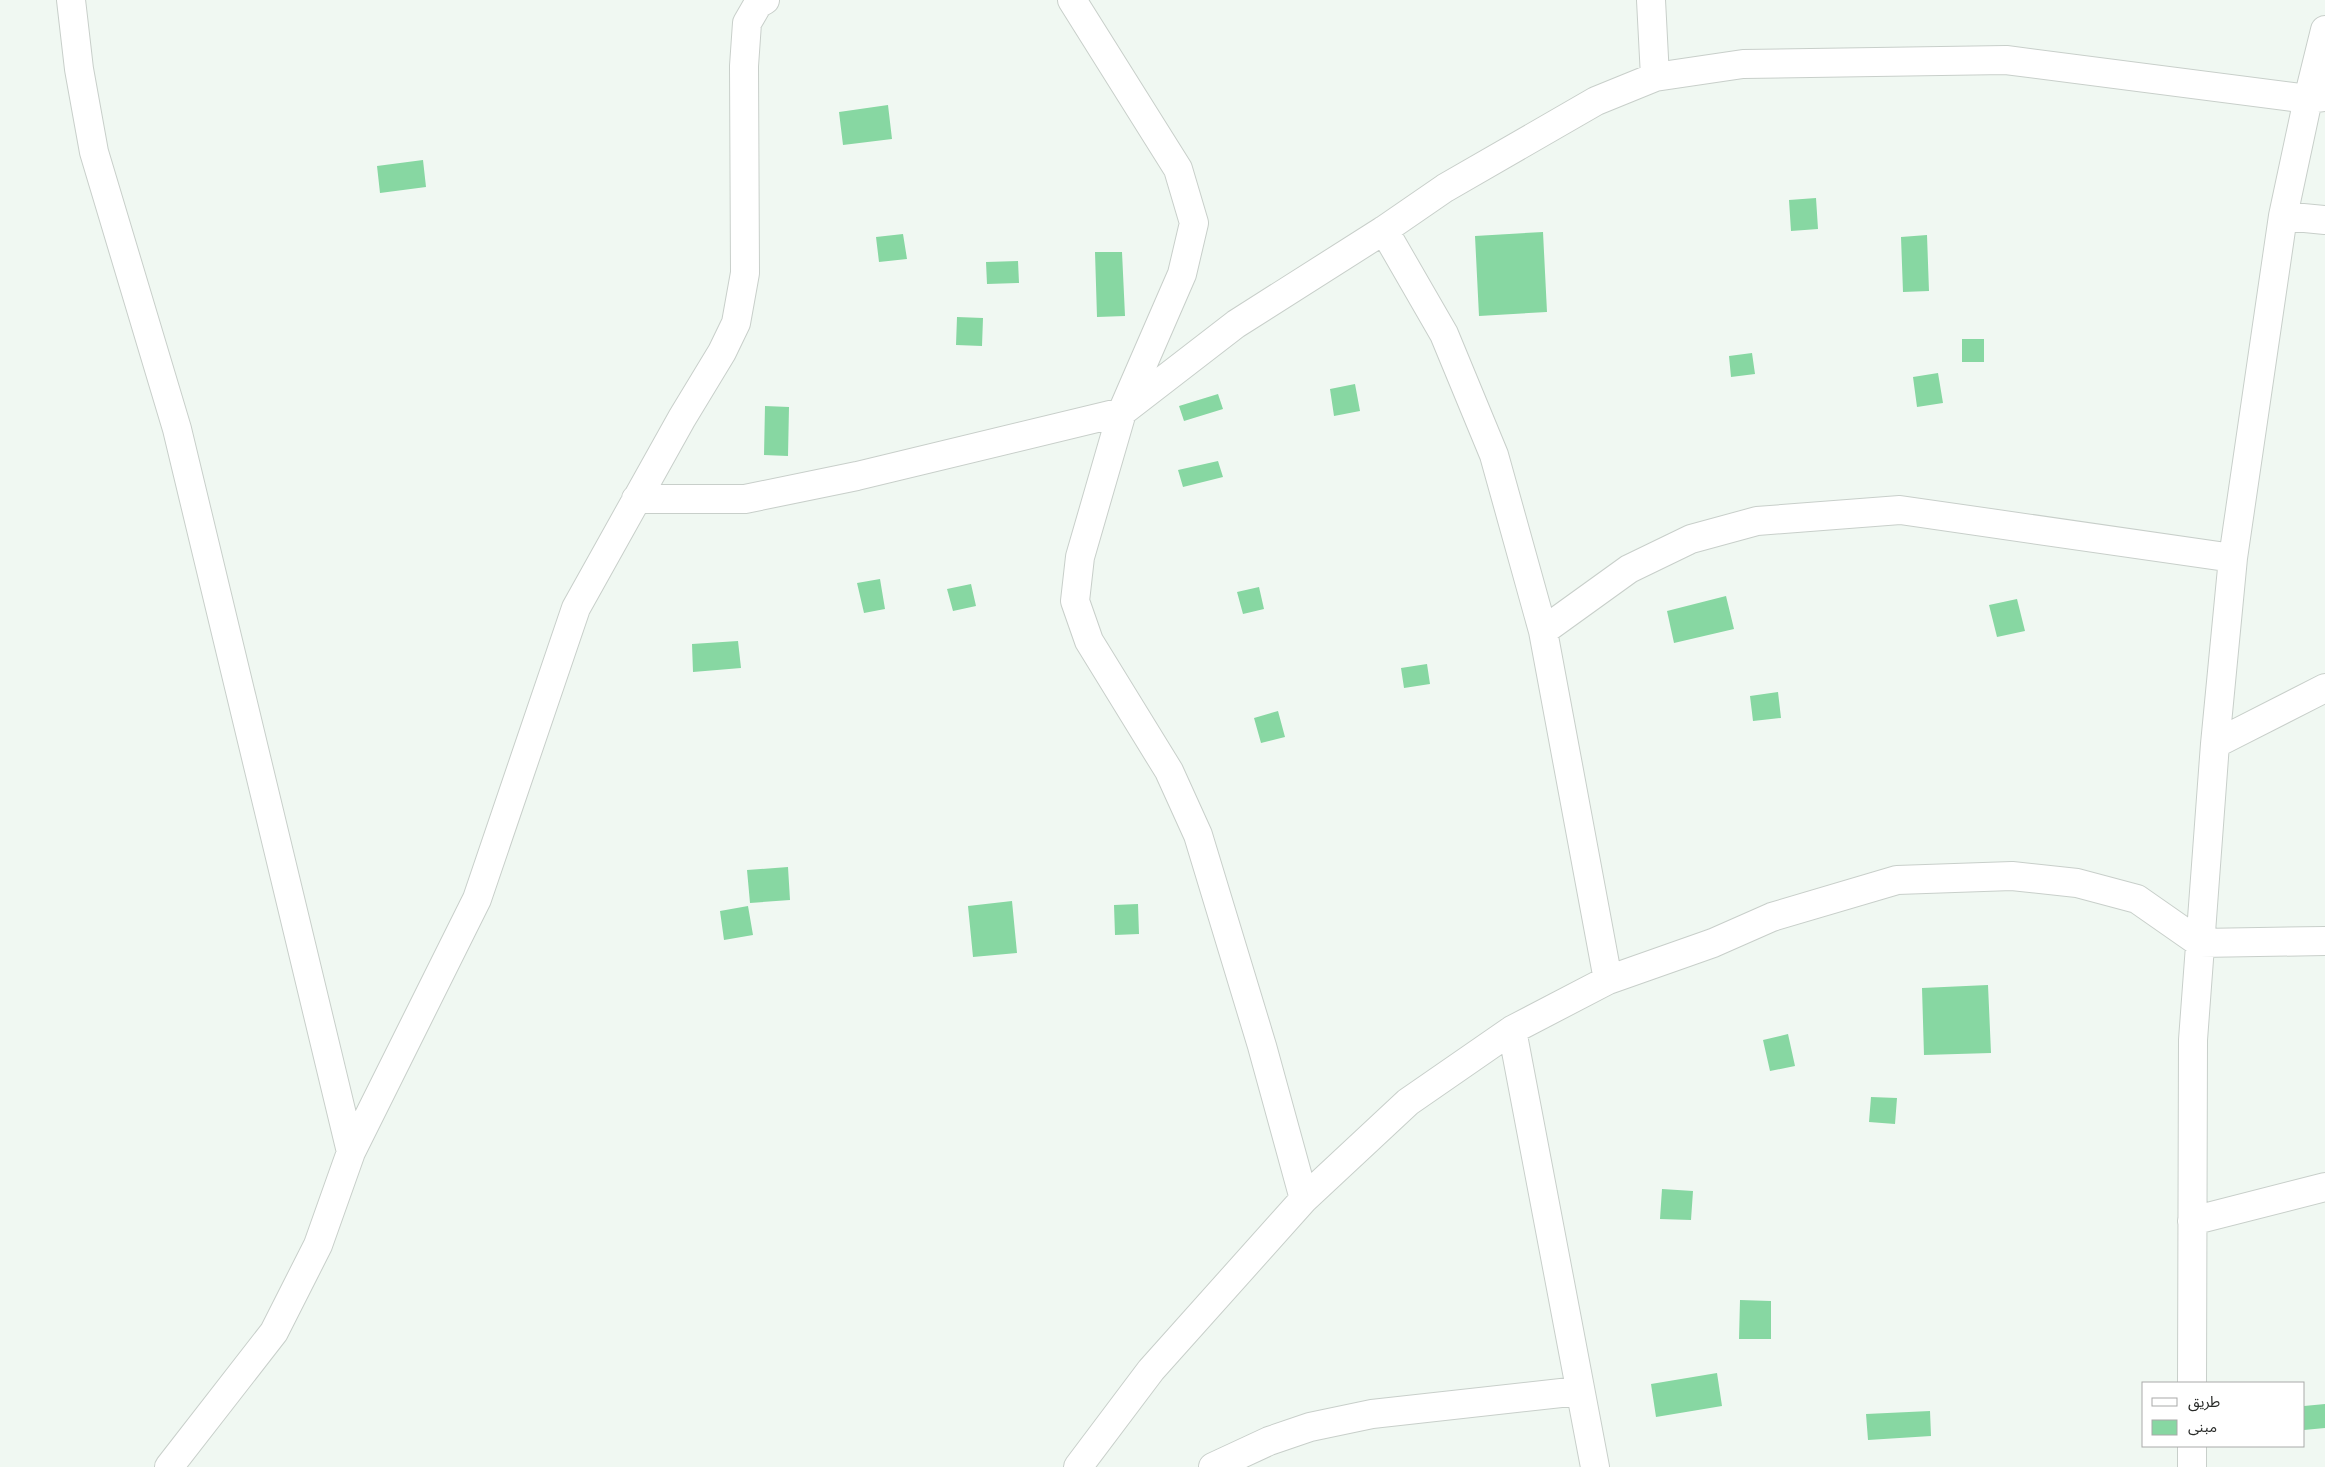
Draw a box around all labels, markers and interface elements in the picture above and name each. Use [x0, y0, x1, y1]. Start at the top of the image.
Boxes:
legend [2142, 1382, 2305, 1447]
text: طريق [2188, 1391, 2220, 1412]
text: مبنى [2188, 1416, 2217, 1437]

